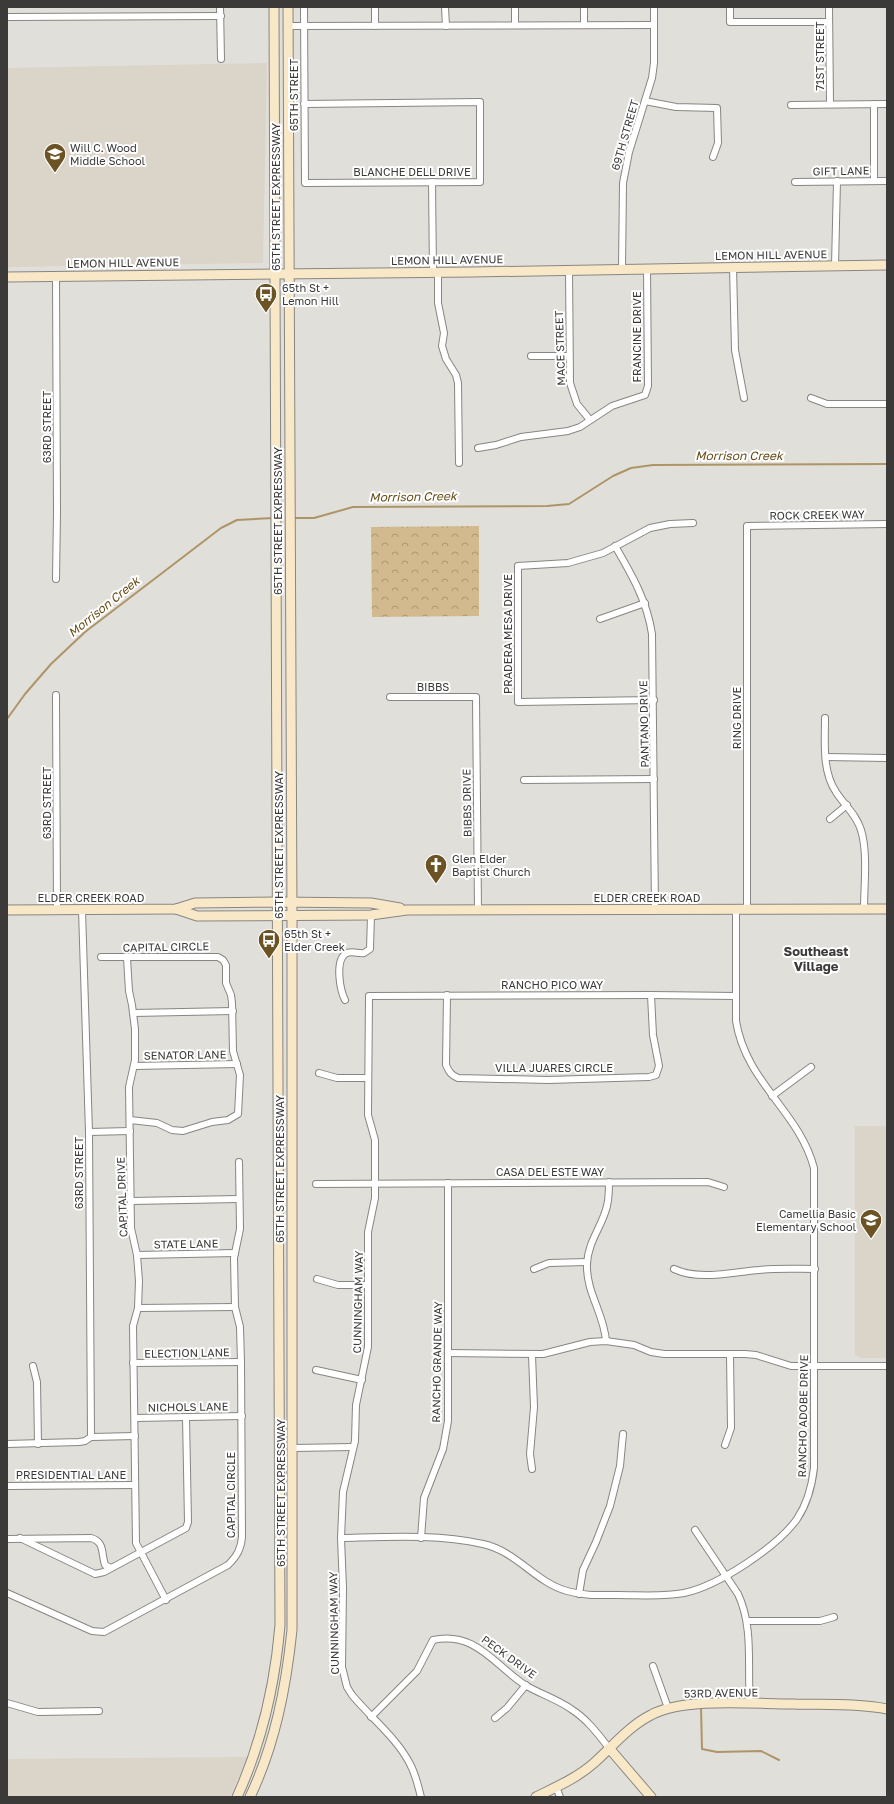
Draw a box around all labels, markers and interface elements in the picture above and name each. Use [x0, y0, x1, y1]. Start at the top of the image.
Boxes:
street label: 71ST STREET [813, 21, 826, 91]
street label: 65TH STREET [287, 59, 300, 131]
street label: 69TH STREET [608, 98, 641, 172]
street label: 65TH STREET EXPRESSWAY [269, 123, 282, 271]
school or university icon: Will C. Wood Middle School [42, 141, 68, 174]
place label: Will C. Wood Middle School [70, 141, 145, 167]
street label: GIFT LANE [813, 164, 870, 177]
street label: BLANCHE DELL DRIVE [353, 165, 471, 178]
street label: LEMON HILL AVENUE [715, 247, 828, 262]
street label: LEMON HILL AVENUE [391, 252, 504, 267]
street label: LEMON HILL AVENUE [67, 255, 180, 270]
bus stop icon: 65th St + Lemon Hill [253, 281, 279, 314]
place label: 65th St + Lemon Hill [282, 281, 339, 307]
street label: FRANCINE DRIVE [630, 291, 643, 383]
street label: MACE STREET [552, 310, 567, 386]
street label: 63RD STREET [40, 391, 53, 463]
street label: 65TH STREET EXPRESSWAY [271, 447, 284, 595]
water label: Morrison Creek [695, 448, 784, 463]
water label: Morrison Creek [369, 488, 458, 505]
street label: ROCK CREEK WAY [769, 507, 865, 522]
water label: Morrison Creek [65, 572, 143, 640]
street label: PRADERA MESA DRIVE [501, 574, 514, 694]
street label: BIBBS [417, 680, 449, 693]
street label: PANTANO DRIVE [636, 680, 651, 768]
street label: RING DRIVE [730, 686, 743, 749]
street label: 63RD STREET [40, 767, 53, 839]
street label: BIBBS DRIVE [459, 769, 474, 837]
street label: 65TH STREET EXPRESSWAY [272, 771, 285, 919]
church icon: Glen Elder Baptist Church [423, 852, 449, 885]
place label: Glen Elder Baptist Church [452, 852, 531, 878]
street label: ELDER CREEK ROAD [38, 891, 145, 904]
street label: ELDER CREEK ROAD [594, 891, 701, 904]
bus stop icon: 65th St + Elder Creek [256, 927, 282, 960]
place label: 65th St + Elder Creek [284, 927, 345, 953]
street label: CAPITAL CIRCLE [123, 939, 210, 954]
district label: Southeast Village [784, 943, 848, 974]
street label: RANCHO PICO WAY [501, 978, 603, 991]
street label: SENATOR LANE [144, 1047, 227, 1062]
street label: VILLA JUARES CIRCLE [495, 1061, 613, 1074]
street label: 65TH STREET EXPRESSWAY [273, 1095, 286, 1243]
street label: 63RD STREET [72, 1137, 85, 1209]
street label: CAPITAL DRIVE [114, 1156, 129, 1237]
street label: CASA DEL ESTE WAY [496, 1165, 604, 1178]
place label: Camellia Basic Elementary School [756, 1207, 856, 1233]
school or university icon: Camellia Basic Elementary School [858, 1207, 884, 1240]
street label: STATE LANE [154, 1236, 219, 1251]
street label: CUNNINGHAM WAY [350, 1250, 365, 1354]
street label: RANCHO GRANDE WAY [429, 1301, 444, 1423]
street label: ELECTION LANE [144, 1345, 230, 1360]
street label: RANCHO ADOBE DRIVE [795, 1354, 810, 1477]
street label: NICHOLS LANE [148, 1399, 229, 1414]
street label: 65TH STREET EXPRESSWAY [274, 1419, 287, 1567]
street label: CAPITAL CIRCLE [224, 1451, 237, 1538]
street label: PRESIDENTIAL LANE [16, 1468, 126, 1481]
street label: CUNNINGHAM WAY [326, 1571, 341, 1675]
street label: PECK DRIVE [479, 1632, 539, 1681]
street label: 53RD AVENUE [684, 1685, 759, 1700]

